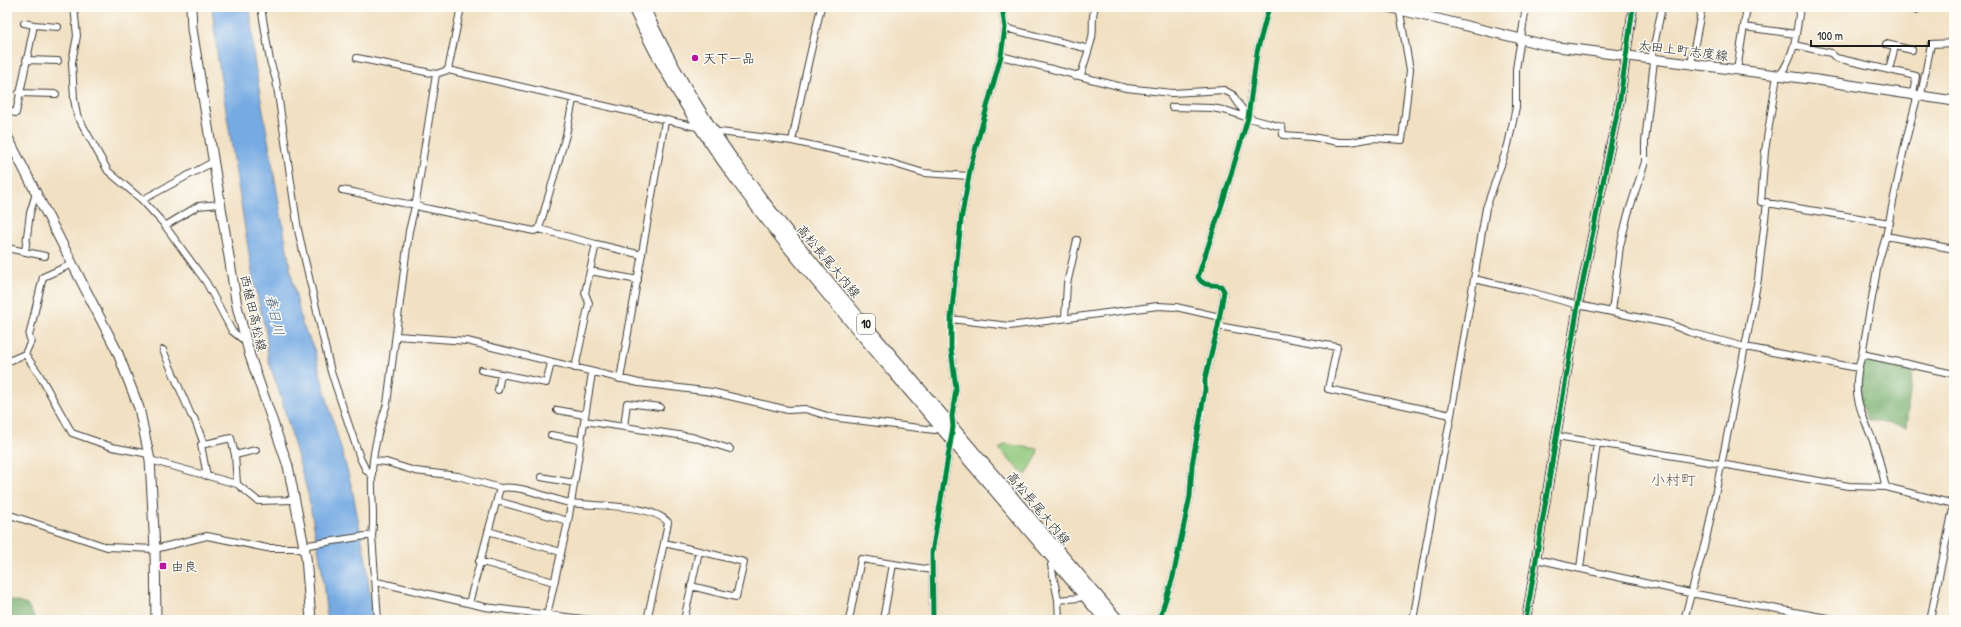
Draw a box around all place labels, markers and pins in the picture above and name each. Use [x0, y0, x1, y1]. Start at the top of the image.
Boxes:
place label: 天下一品 [703, 49, 755, 67]
marker: 天下一品 [690, 53, 700, 63]
place label: 由良 [171, 557, 197, 575]
marker: 由良 [158, 561, 168, 571]

